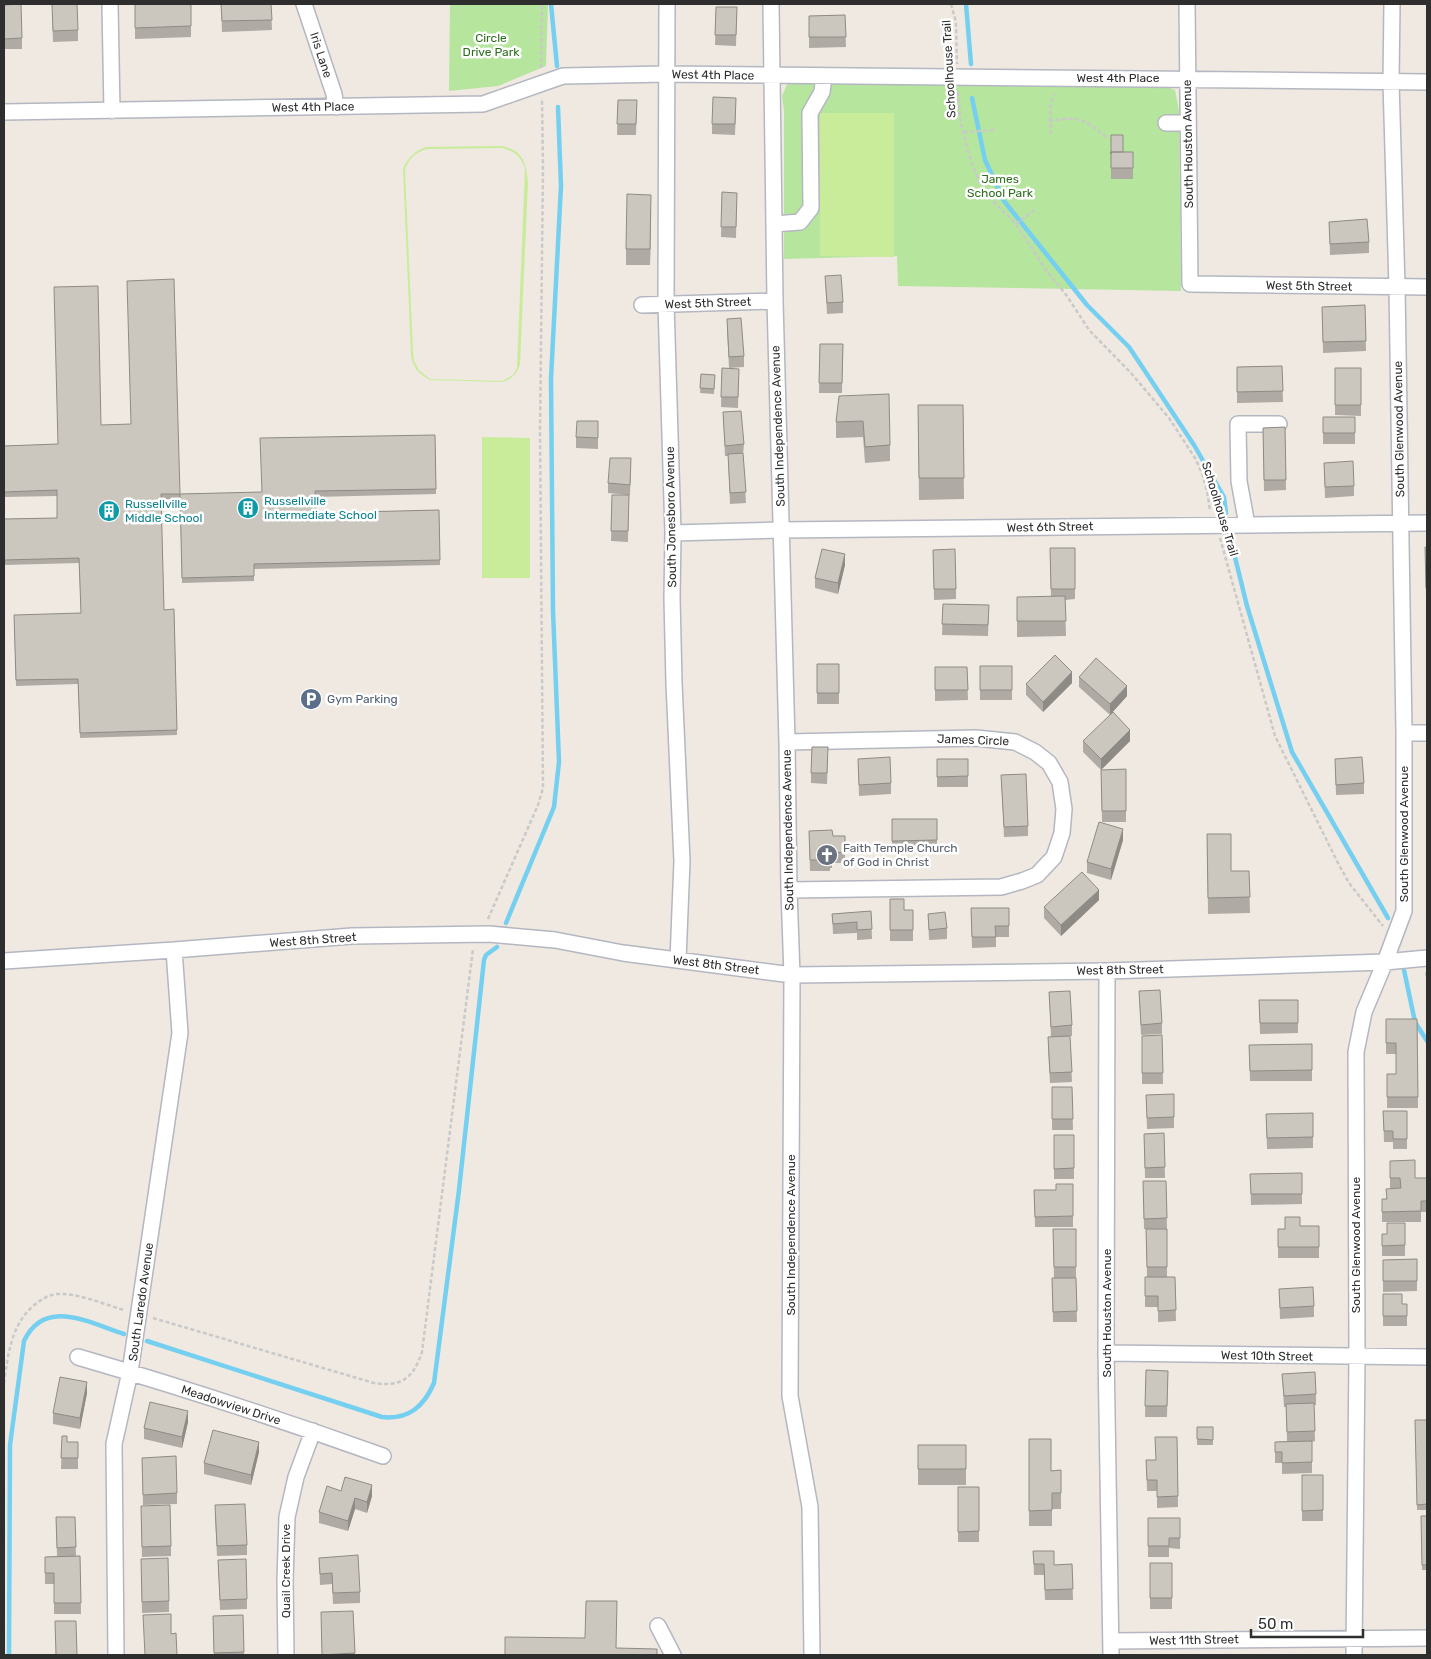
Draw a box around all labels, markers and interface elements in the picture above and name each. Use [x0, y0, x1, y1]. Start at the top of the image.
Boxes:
street label: Schoolhouse Trail [939, 20, 959, 118]
street label: Iris Lane [307, 30, 335, 80]
park label: Circle Drive Park [463, 31, 520, 59]
street label: West 4th Place [671, 67, 755, 83]
street label: West 4th Place [1077, 71, 1160, 85]
street label: South Houston Avenue [1180, 79, 1196, 209]
street label: West 4th Place [271, 99, 355, 115]
park label: James School Park [967, 172, 1034, 200]
street label: West 5th Street [1266, 278, 1353, 294]
street label: West 5th Street [664, 294, 752, 312]
street label: South Independence Avenue [768, 345, 788, 507]
street label: South Glenwood Avenue [1391, 360, 1407, 497]
street label: South Jonesboro Avenue [663, 446, 679, 588]
street label: Schoolhouse Trail [1199, 460, 1241, 558]
place label: Russellville Intermediate School [264, 494, 377, 522]
building icon: Russellville Intermediate School [236, 496, 260, 520]
place label: Russellville Middle School [125, 497, 202, 525]
building icon: Russellville Middle School [97, 499, 121, 523]
street label: West 6th Street [1007, 519, 1094, 535]
parking icon: Gym Parking [299, 687, 323, 711]
place label: Gym Parking [327, 692, 398, 706]
street label: James Circle [937, 732, 1010, 748]
street label: South Independence Avenue [780, 749, 796, 911]
street label: South Glenwood Avenue [1397, 765, 1411, 902]
place label: Faith Temple Church of God in Christ [843, 841, 958, 869]
church icon: Faith Temple Church of God in Christ [815, 843, 839, 867]
street label: West 8th Street [269, 930, 357, 950]
street label: West 8th Street [672, 953, 760, 977]
street label: West 8th Street [1076, 962, 1164, 978]
street label: South Independence Avenue [784, 1154, 798, 1316]
street label: South Glenwood Avenue [1349, 1176, 1363, 1313]
street label: South Laredo Avenue [126, 1241, 156, 1362]
street label: South Houston Avenue [1100, 1248, 1114, 1377]
street label: West 10th Street [1221, 1348, 1314, 1364]
street label: Meadowview Drive [180, 1382, 283, 1428]
street label: Quail Creek Drive [279, 1523, 293, 1618]
scale bar [1251, 1606, 1364, 1638]
text: 50 m [1258, 1615, 1293, 1633]
street label: West 11th Street [1149, 1632, 1239, 1648]

